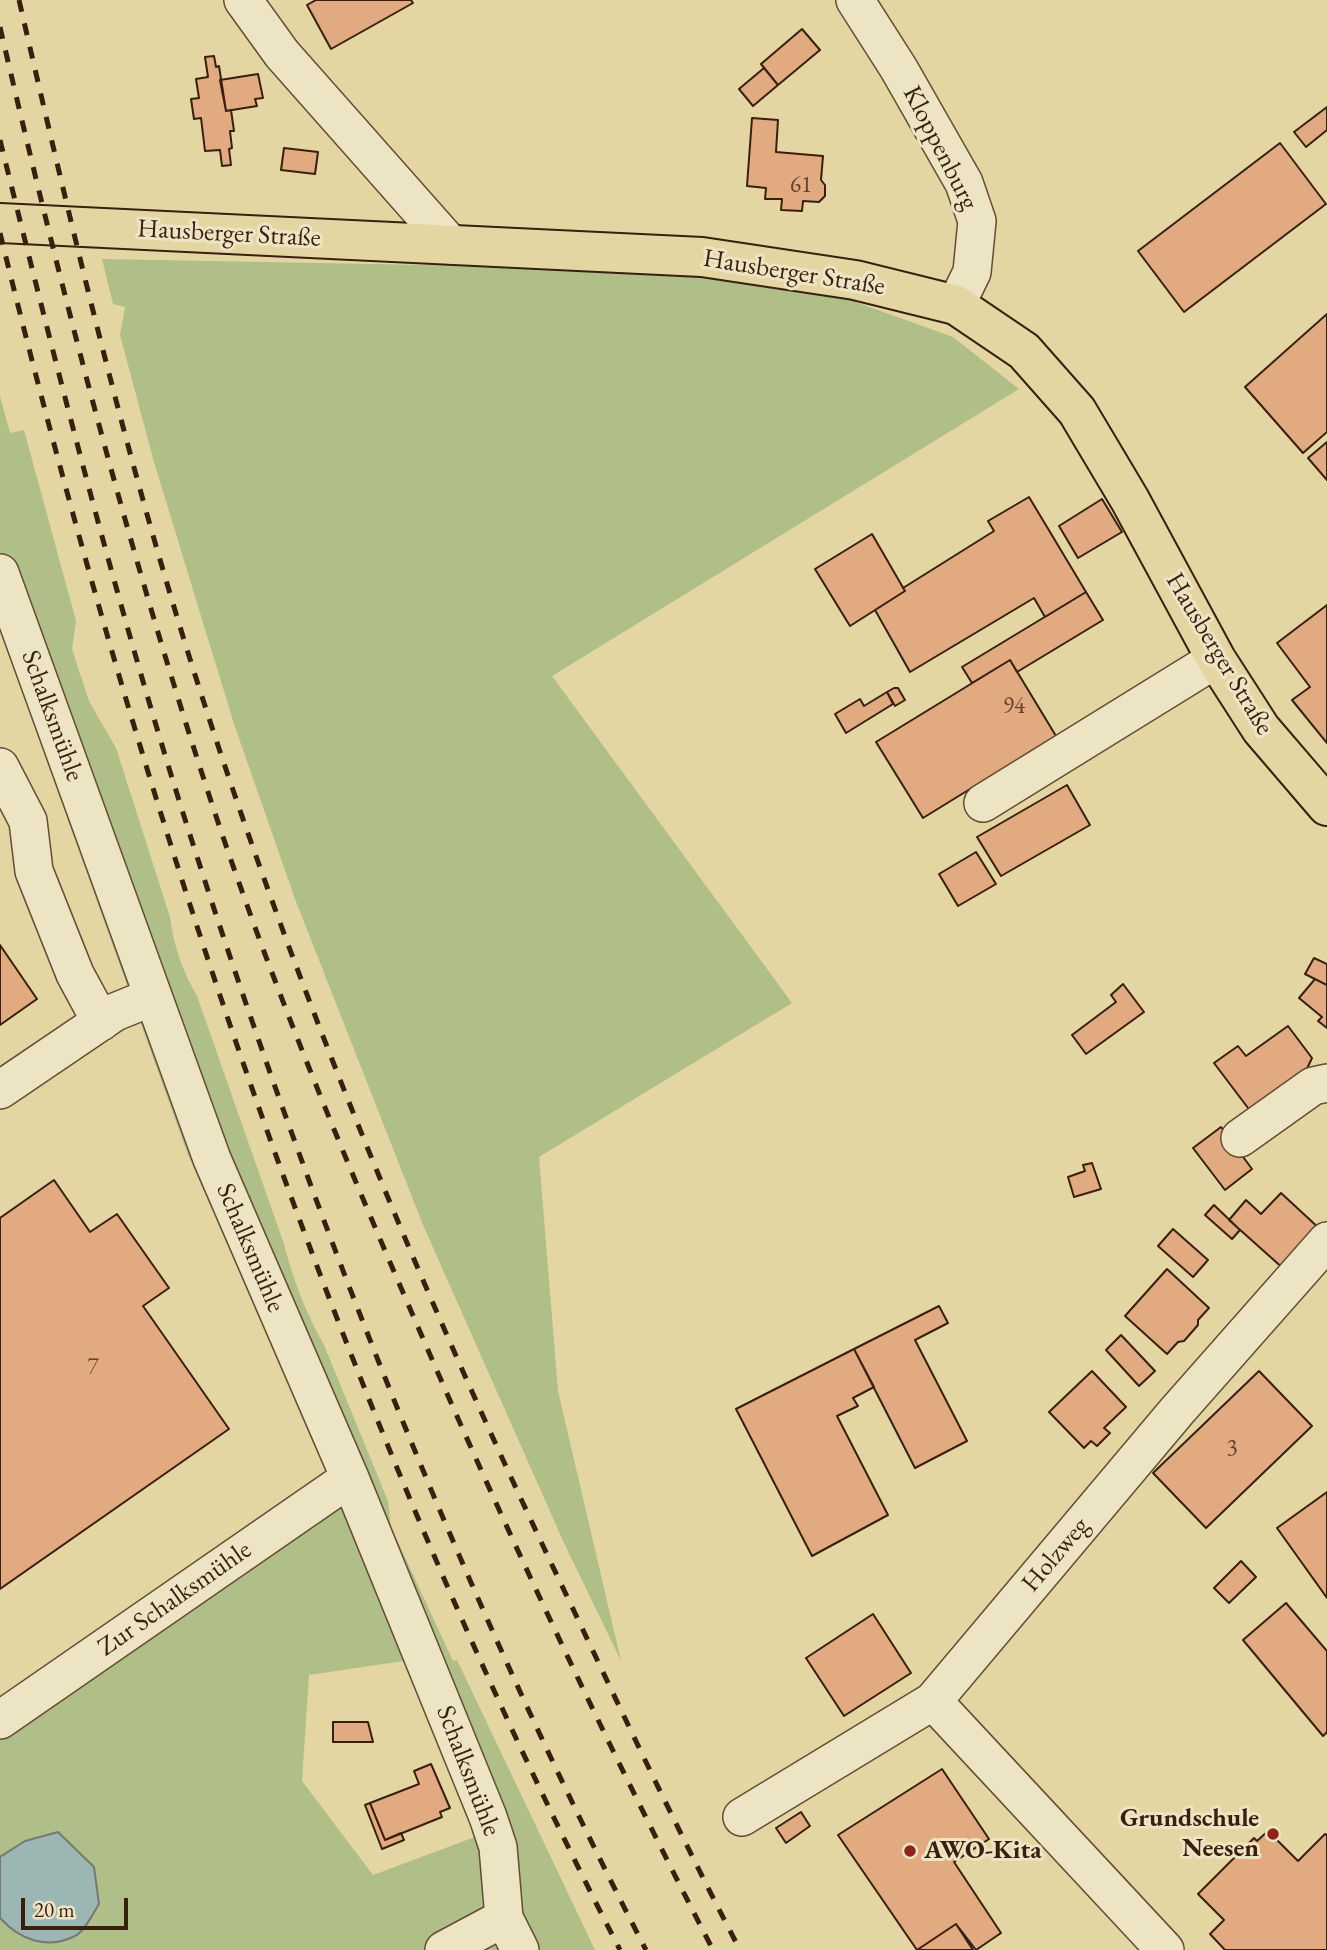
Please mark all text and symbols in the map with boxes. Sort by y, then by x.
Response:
street label: Kloppenburg [896,81,984,215]
house number: 61 [790,172,812,200]
street label: Hausberger Straße [136,214,322,254]
street label: Hausberger Straße [701,243,887,303]
street label: Hausberger Straße [1158,567,1280,741]
street label: Schalksmühle [14,646,90,786]
house number: 94 [1003,693,1025,721]
street label: Schalksmühle [209,1179,291,1317]
house number: 7 [87,1354,99,1382]
house number: 3 [1226,1435,1238,1463]
street label: Holzweg [1016,1511,1096,1599]
street label: Zur Schalksmühle [92,1535,258,1663]
street label: Schalksmühle [429,1701,507,1841]
place label: Grundschule Neesen [1120,1803,1259,1864]
marker: Grundschule Neesen [1265,1826,1281,1842]
place label: AWO-Kita [924,1835,1042,1867]
marker: AWO-Kita [902,1843,918,1859]
scale bar [24,1884,131,1928]
text: 20 m [34,1896,75,1923]

